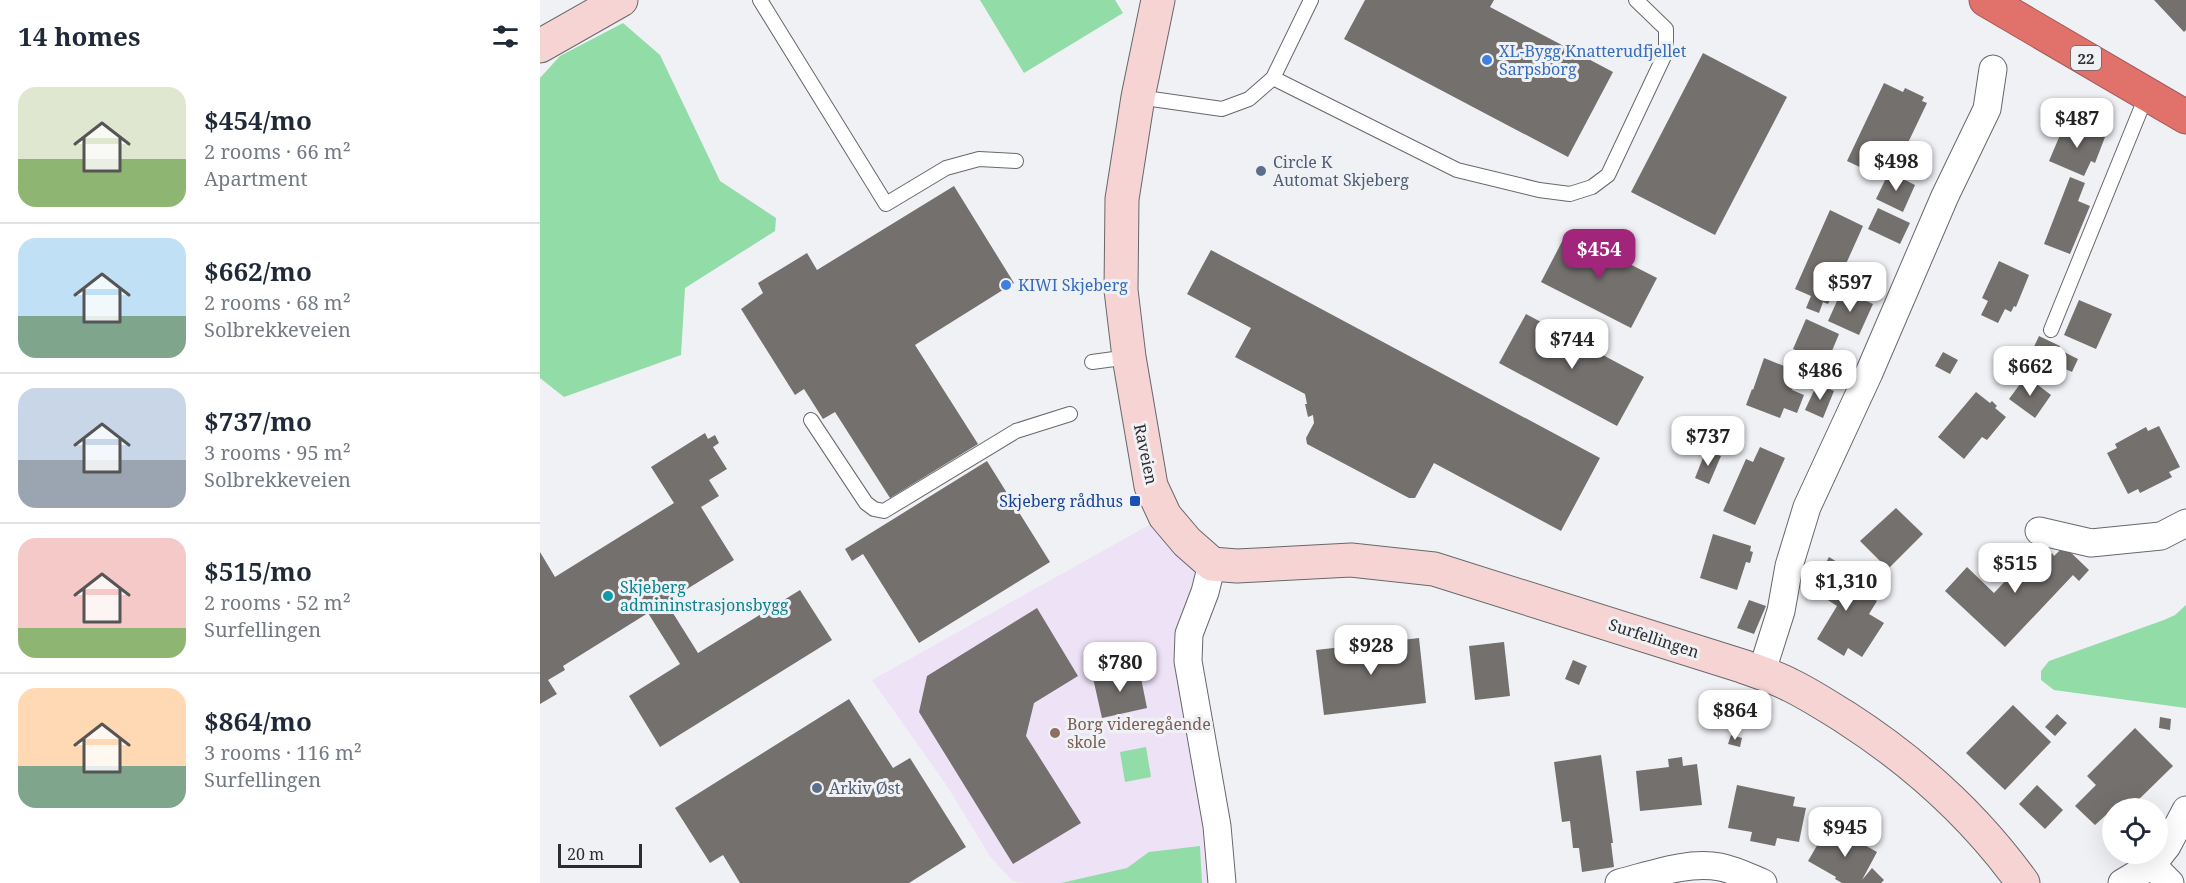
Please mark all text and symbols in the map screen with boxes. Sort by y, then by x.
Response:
text: 14 homes [18,18,140,54]
icon: filters [489,20,522,53]
place label: XL-Bygg Knatterudfjellet Sarpsborg [1499,40,1687,80]
road number: 22 [2071,46,2101,70]
marker: XL-Bygg Knatterudfjellet Sarpsborg [1480,53,1494,67]
pin: $487 [2041,98,2113,149]
text: $454/mo [204,102,312,138]
text: $487 [2054,104,2100,131]
icon: home [66,111,138,183]
text: 2 rooms · 66 m² [204,138,351,165]
pin: $498 [1860,141,1932,192]
text: $498 [1873,147,1919,174]
place label: Circle K Automat Skjeberg [1273,151,1409,191]
marker: Circle K Automat Skjeberg [1254,164,1268,178]
text: Apartment [204,165,308,192]
pin: $454 [1563,229,1635,280]
text: $454 [1576,235,1622,262]
text: $662/mo [204,253,312,289]
icon: home [66,262,138,334]
pin: $597 [1814,262,1886,313]
text: $597 [1827,268,1873,295]
place label: KIWI Skjeberg [1018,274,1128,296]
marker: KIWI Skjeberg [999,278,1013,292]
text: 2 rooms · 68 m² [204,289,351,316]
text: Solbrekkeveien [204,316,351,343]
pin: $744 [1536,319,1608,370]
text: $744 [1549,325,1595,352]
pin: $662 [1994,346,2066,397]
pin: $486 [1784,350,1856,401]
text: $662 [2007,352,2053,379]
text: $486 [1797,356,1843,383]
text: $737/mo [204,403,312,439]
icon: home [66,412,138,484]
pin: $737 [1672,416,1744,467]
street label: Raveien [1129,422,1163,486]
text: $737 [1685,422,1731,449]
text: 3 rooms · 95 m² [204,439,351,466]
text: Solbrekkeveien [204,466,351,493]
place label: Skjeberg rådhus [999,490,1123,512]
marker: Skjeberg rådhus [1128,494,1142,508]
pin: $515 [1979,543,2051,594]
text: $515 [1992,549,2038,576]
text: $515/mo [204,553,312,589]
pin: $1,310 [1797,561,1895,612]
icon: home [66,562,138,634]
text: $1,310 [1815,567,1877,594]
place label: Skjeberg admininstrasjonsbygg [620,576,789,616]
text: 2 rooms · 52 m² [204,589,351,616]
marker: Skjeberg admininstrasjonsbygg [601,589,615,603]
street label: Surfellingen [1606,613,1702,663]
text: Surfellingen [204,616,321,643]
pin: $928 [1335,625,1407,676]
text: $928 [1348,631,1394,658]
pin: $780 [1084,642,1156,693]
text: $780 [1097,648,1143,675]
pin: $864 [1699,690,1771,741]
text: $864 [1712,696,1758,723]
text: $864/mo [204,703,312,739]
icon: home [66,712,138,784]
place label: Borg videregående skole [1067,713,1211,753]
marker: Borg videregående skole [1048,726,1062,740]
text: 3 rooms · 116 m² [204,739,362,766]
text: Surfellingen [204,766,321,793]
place label: Arkiv Øst [829,777,901,799]
marker: Arkiv Øst [810,781,824,795]
map controls [2102,798,2168,864]
button: locate [2102,798,2168,864]
pin: $945 [1809,807,1881,858]
text: $945 [1822,813,1868,840]
scale bar [558,841,642,868]
text: 20 m [567,843,604,865]

